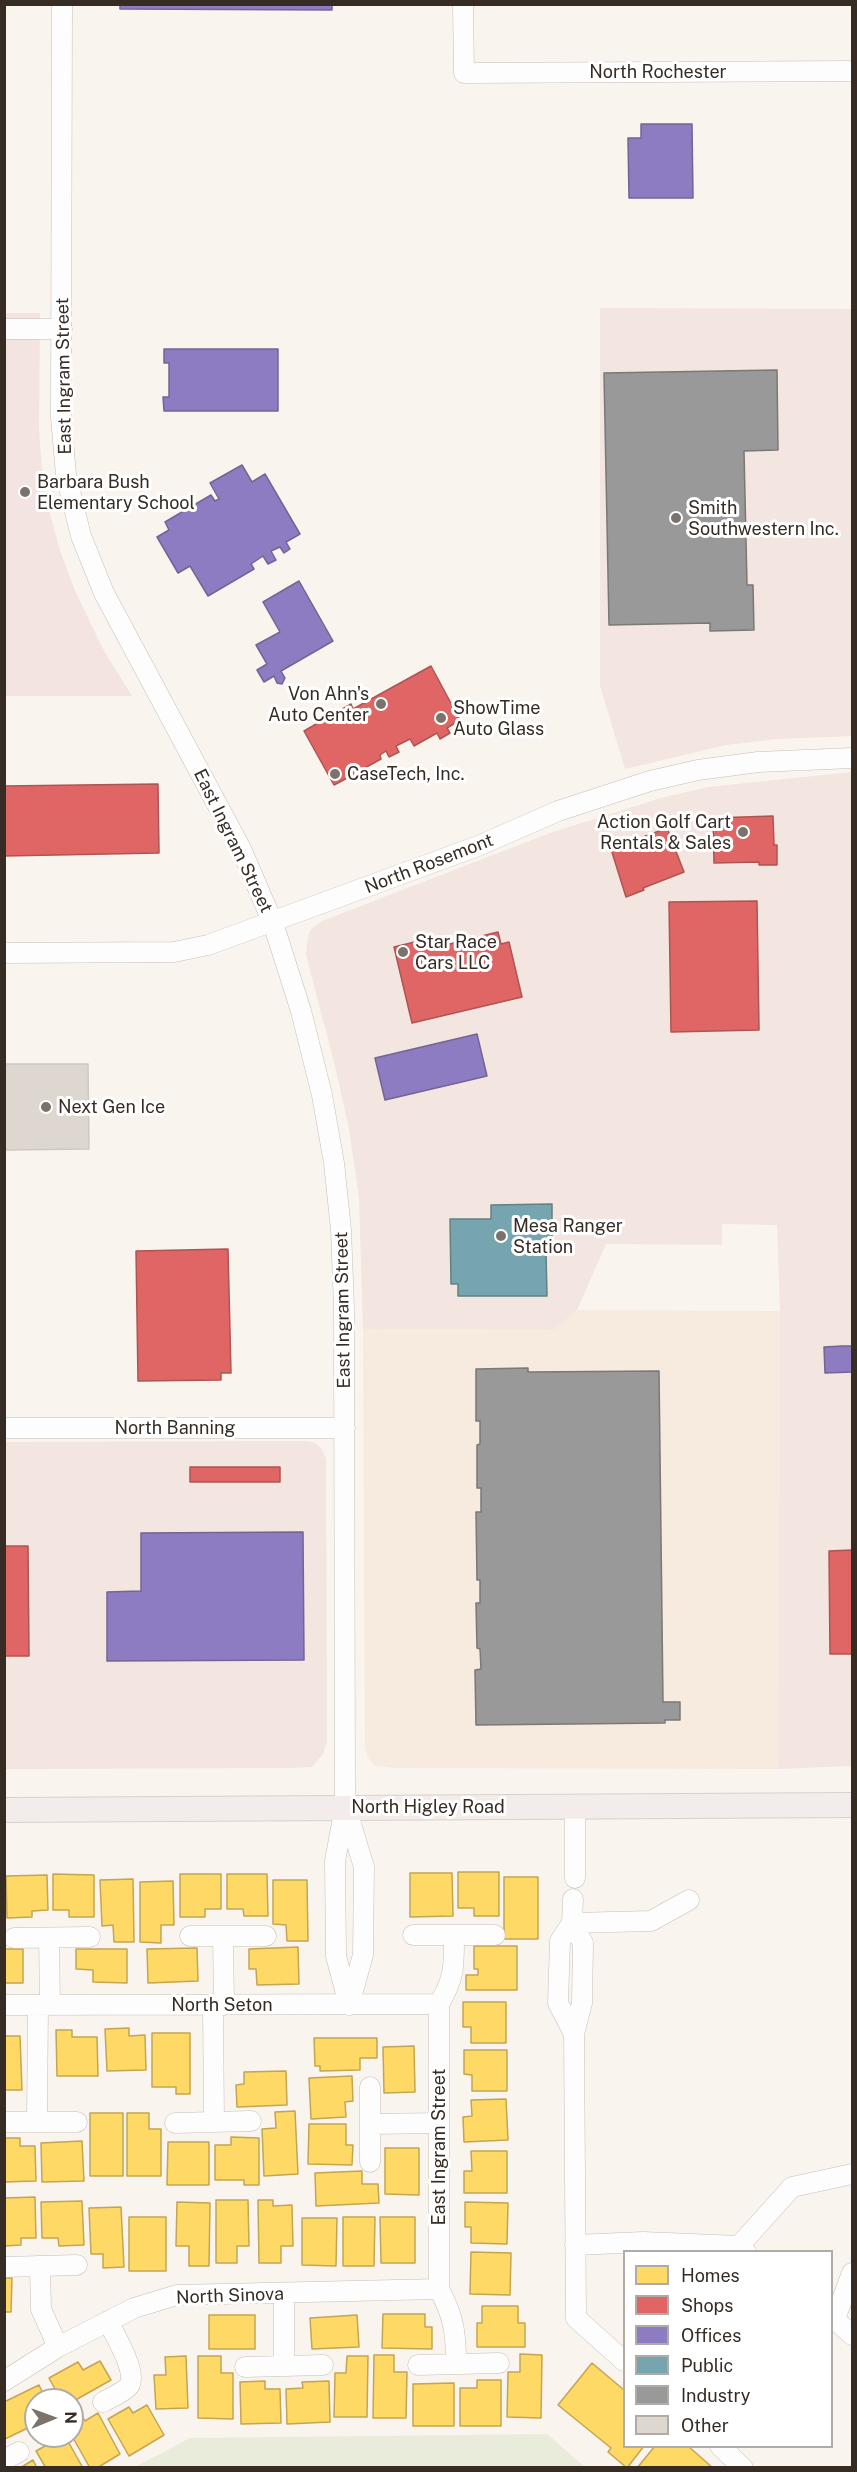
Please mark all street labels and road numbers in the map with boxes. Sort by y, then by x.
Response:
street label: North Rochester [589,61,727,83]
street label: East Ingram Street [52,297,76,455]
street label: East Ingram Street [189,766,277,916]
street label: North Rosemont [362,830,496,898]
street label: East Ingram Street [331,1231,355,1389]
street label: North Banning [114,1417,236,1439]
street label: North Higley Road [351,1796,505,1818]
street label: North Seton [171,1994,273,2016]
street label: East Ingram Street [428,2068,450,2226]
street label: North Sinova [176,2283,284,2309]

